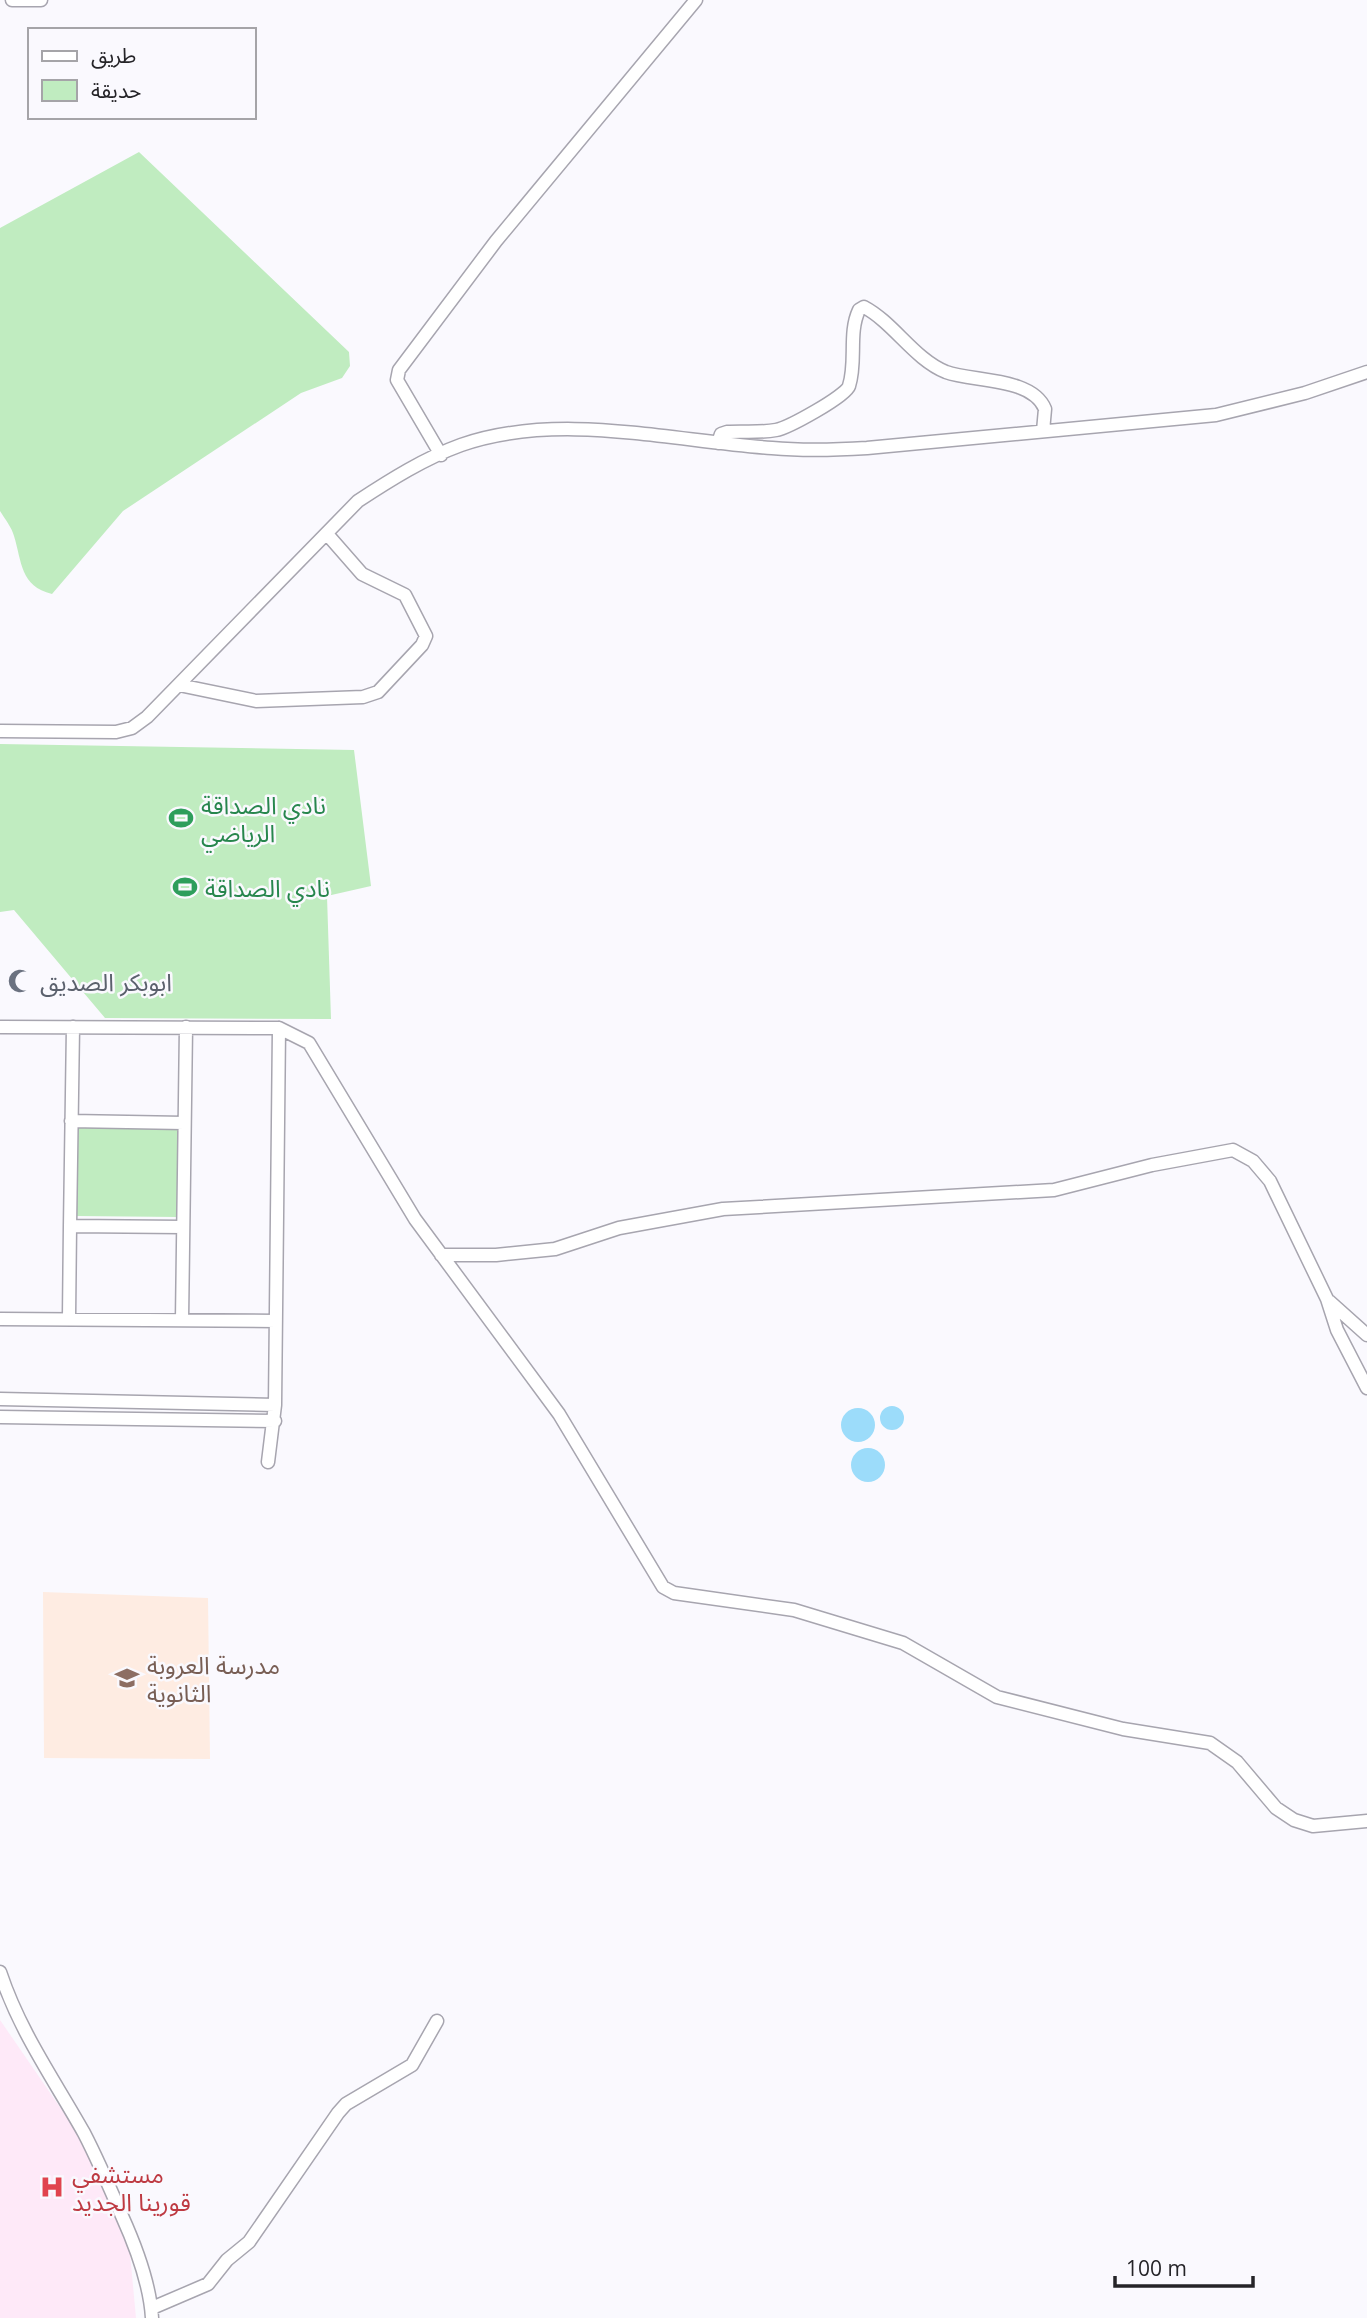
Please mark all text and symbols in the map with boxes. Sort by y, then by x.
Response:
legend [28,28,256,119]
text: طريق [91,41,136,69]
text: حديقة [91,76,141,104]
place label: نادي الصداقة الرياضي [201,788,326,852]
sports icon: نادي الصداقة الرياضي [167,804,195,832]
place label: نادي الصداقة [205,871,330,907]
sports icon: نادي الصداقة [171,873,199,901]
place label: ابوبكر الصديق [40,965,172,998]
mosque icon: ابوبكر الصديق [6,967,34,995]
place label: مدرسة العروبة الثانوية [147,1648,280,1709]
school or university icon: مدرسة العروبة الثانوية [113,1664,141,1692]
place label: مستشفي قورينا الجديد [72,2157,191,2218]
hospital icon: مستشفي قورينا الجديد [38,2173,66,2201]
scale bar [1115,2244,1253,2288]
text: 100 m [1126,2254,1187,2282]

